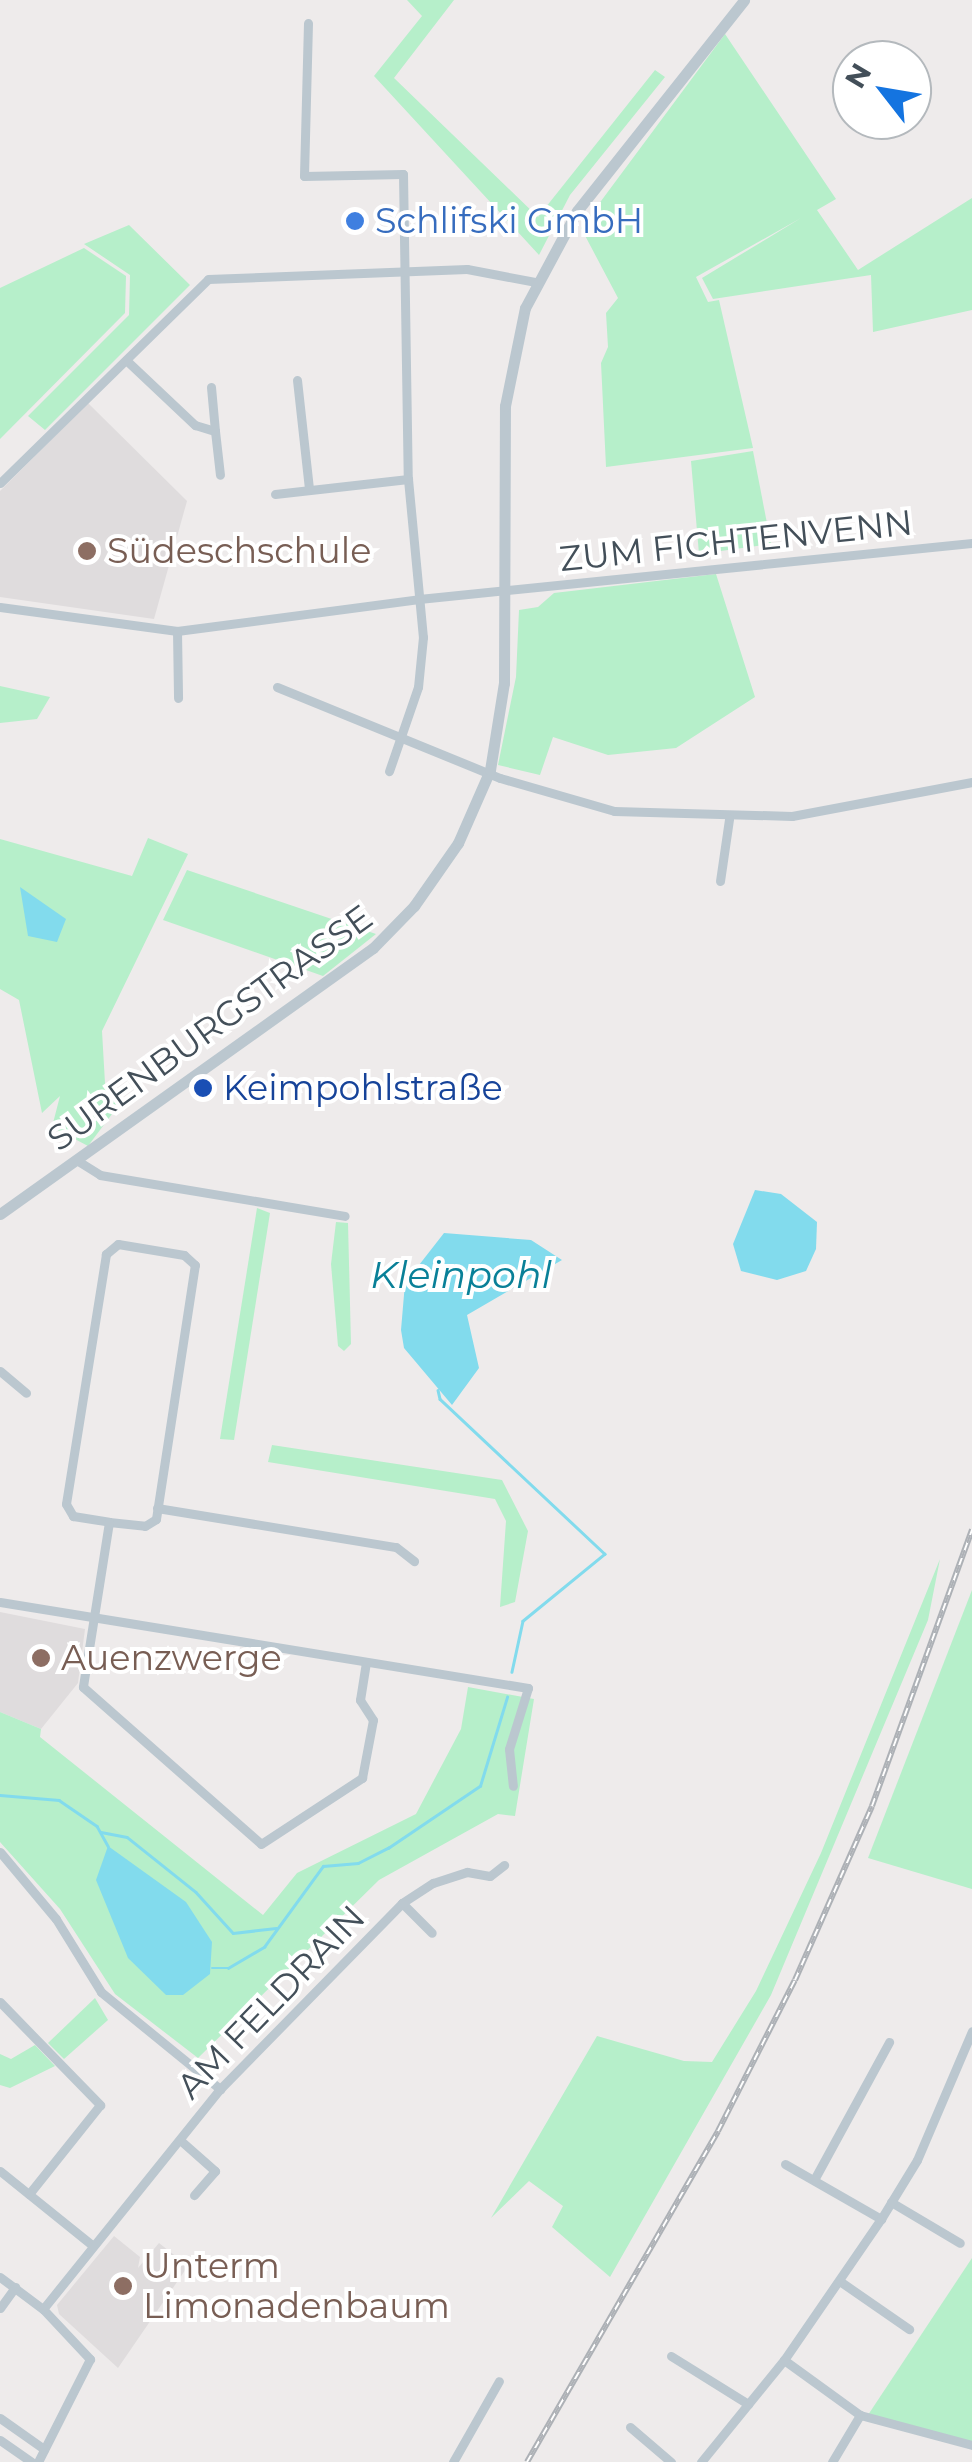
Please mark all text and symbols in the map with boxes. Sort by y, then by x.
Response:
north arrow [832,40,932,140]
text: N [838,57,878,94]
place label: Schlifski GmbH [375,200,643,242]
marker: Schlifski GmbH [344,210,366,232]
street label: ZUM FICHTENVENN [557,502,915,580]
place label: Südeschschule [107,530,371,572]
marker: Südeschschule [76,540,98,562]
street label: SURENBURGSTRASSE [39,896,381,1160]
place label: Keimpohlstraße [223,1067,503,1109]
marker: Keimpohlstraße [192,1077,214,1099]
water label: Kleinpohl [370,1252,552,1298]
place label: Auenzwerge [61,1637,282,1679]
marker: Auenzwerge [30,1647,52,1669]
street label: AM FELDRAIN [168,1897,374,2107]
place label: Unterm Limonadenbaum [143,2245,450,2327]
marker: Unterm Limonadenbaum [112,2275,134,2297]

